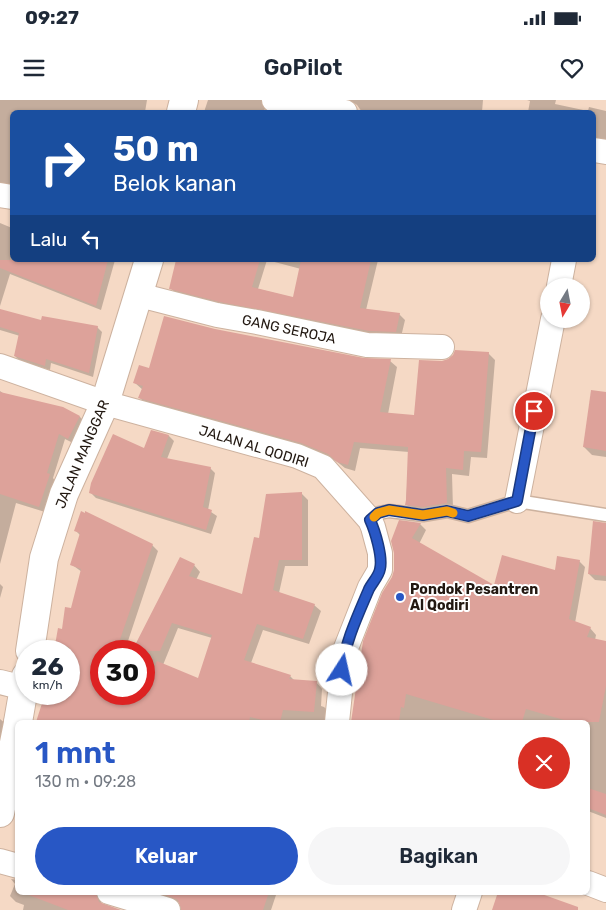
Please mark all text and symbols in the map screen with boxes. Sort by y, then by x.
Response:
text: 09:27 [25,6,79,29]
icon: menu [20,54,48,82]
text: GoPilot [264,54,342,81]
icon: heart [558,54,586,82]
text: 50 m [113,128,199,170]
icon: right [30,130,95,195]
text: Belok kanan [113,170,237,197]
icon: left [77,225,105,253]
text: Lalu [30,228,67,251]
north arrow [540,278,590,328]
map controls [540,278,590,328]
street label: GANG SEROJA [241,311,338,348]
pin [513,390,555,432]
street label: JALAN MANGGAR [52,397,113,511]
icon: arrive [520,397,548,425]
street label: JALAN AL QODIRI [197,422,311,471]
place label: Pondok Pesantren Al Qodiri [410,581,538,614]
marker: Pondok Pesantren Al Qodiri [394,591,406,603]
speed limit sign: 30 [90,640,155,705]
position arrow [315,643,367,695]
text: 26 [31,652,64,681]
text: km/h [33,678,62,692]
text: 1 mnt [35,735,116,771]
button: close [518,737,570,789]
text: 130 m · 09:28 [35,772,136,791]
button: Keluar [35,827,298,885]
button: Bagikan [308,827,570,885]

